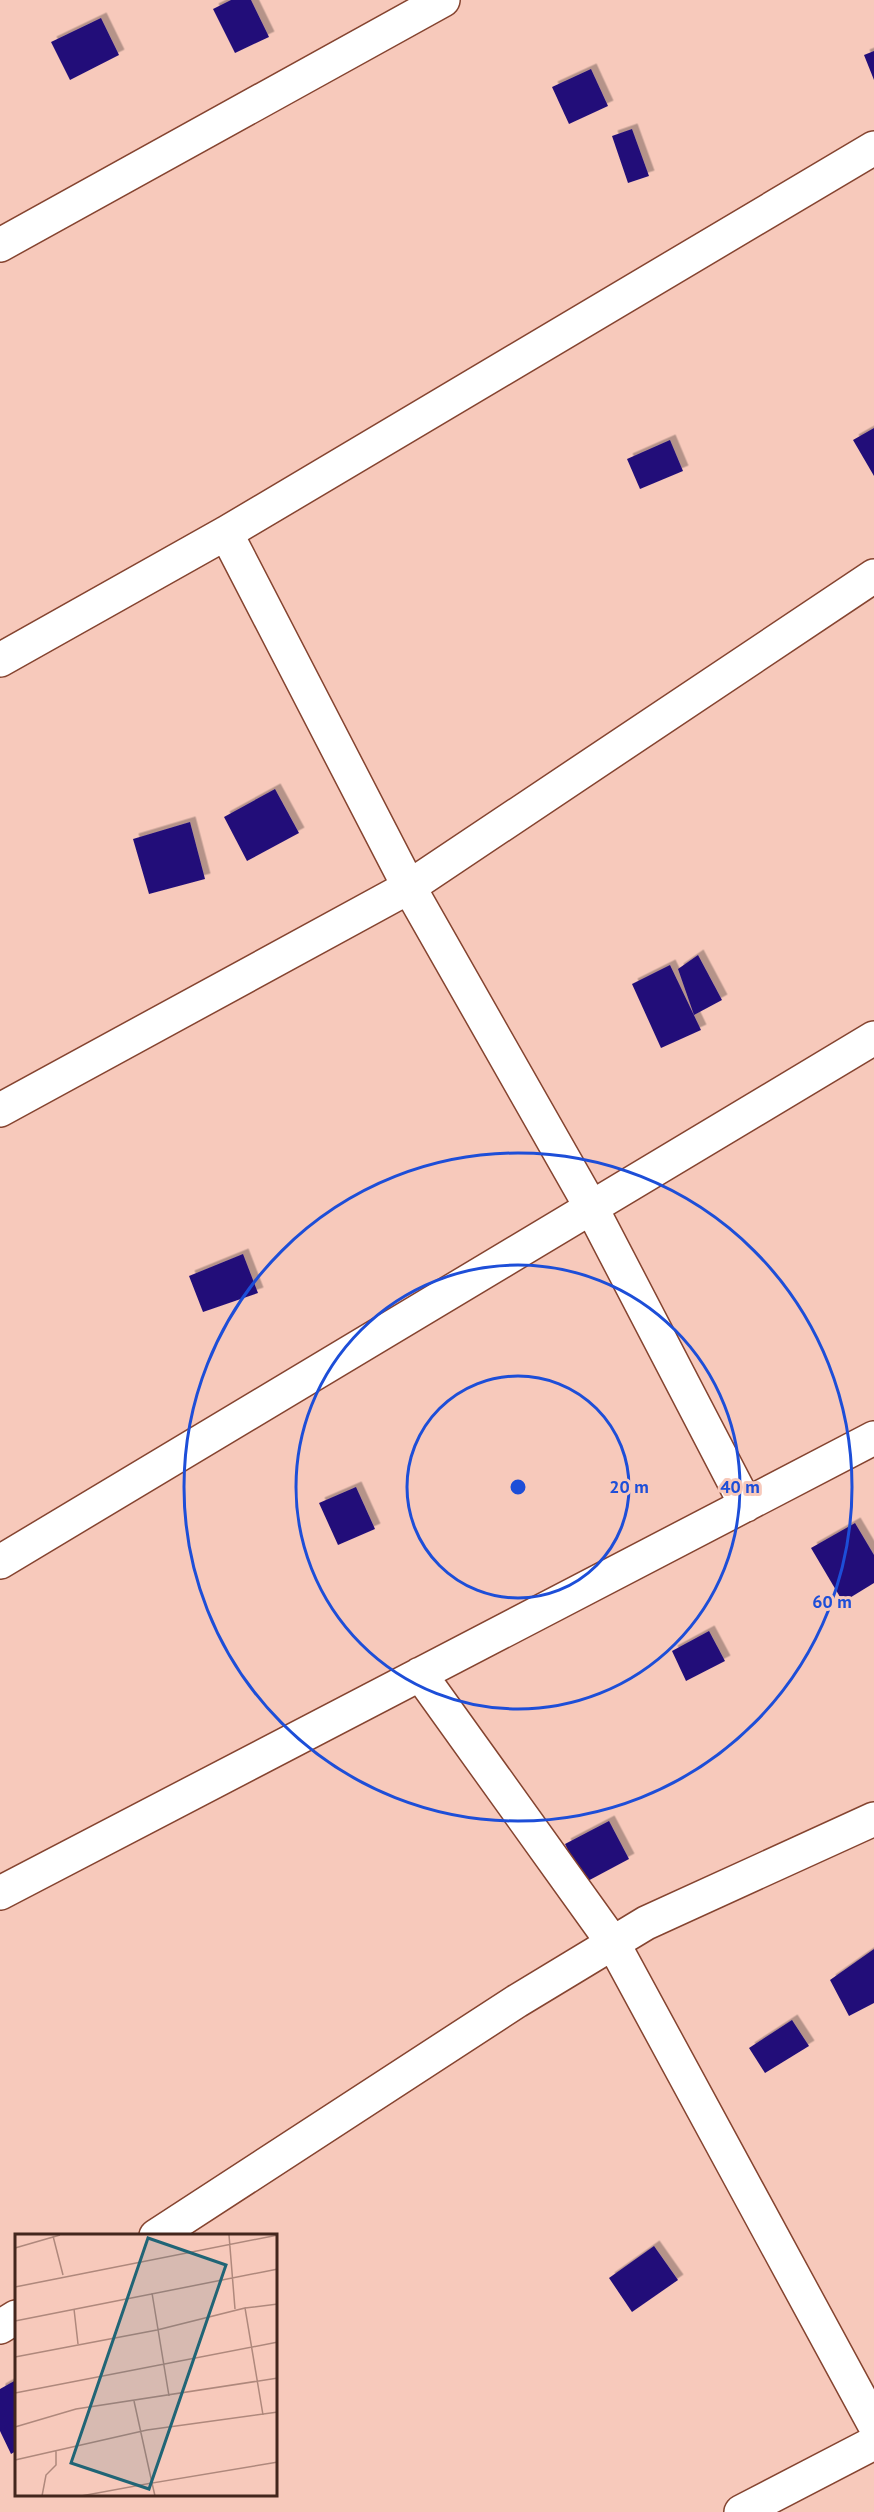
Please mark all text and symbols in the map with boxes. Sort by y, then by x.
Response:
text: 20 m [609,1475,649,1498]
text: 40 m [720,1475,760,1498]
centre of rings [508,1477,528,1497]
text: 60 m [812,1590,852,1613]
inset map [15,2234,278,2497]

